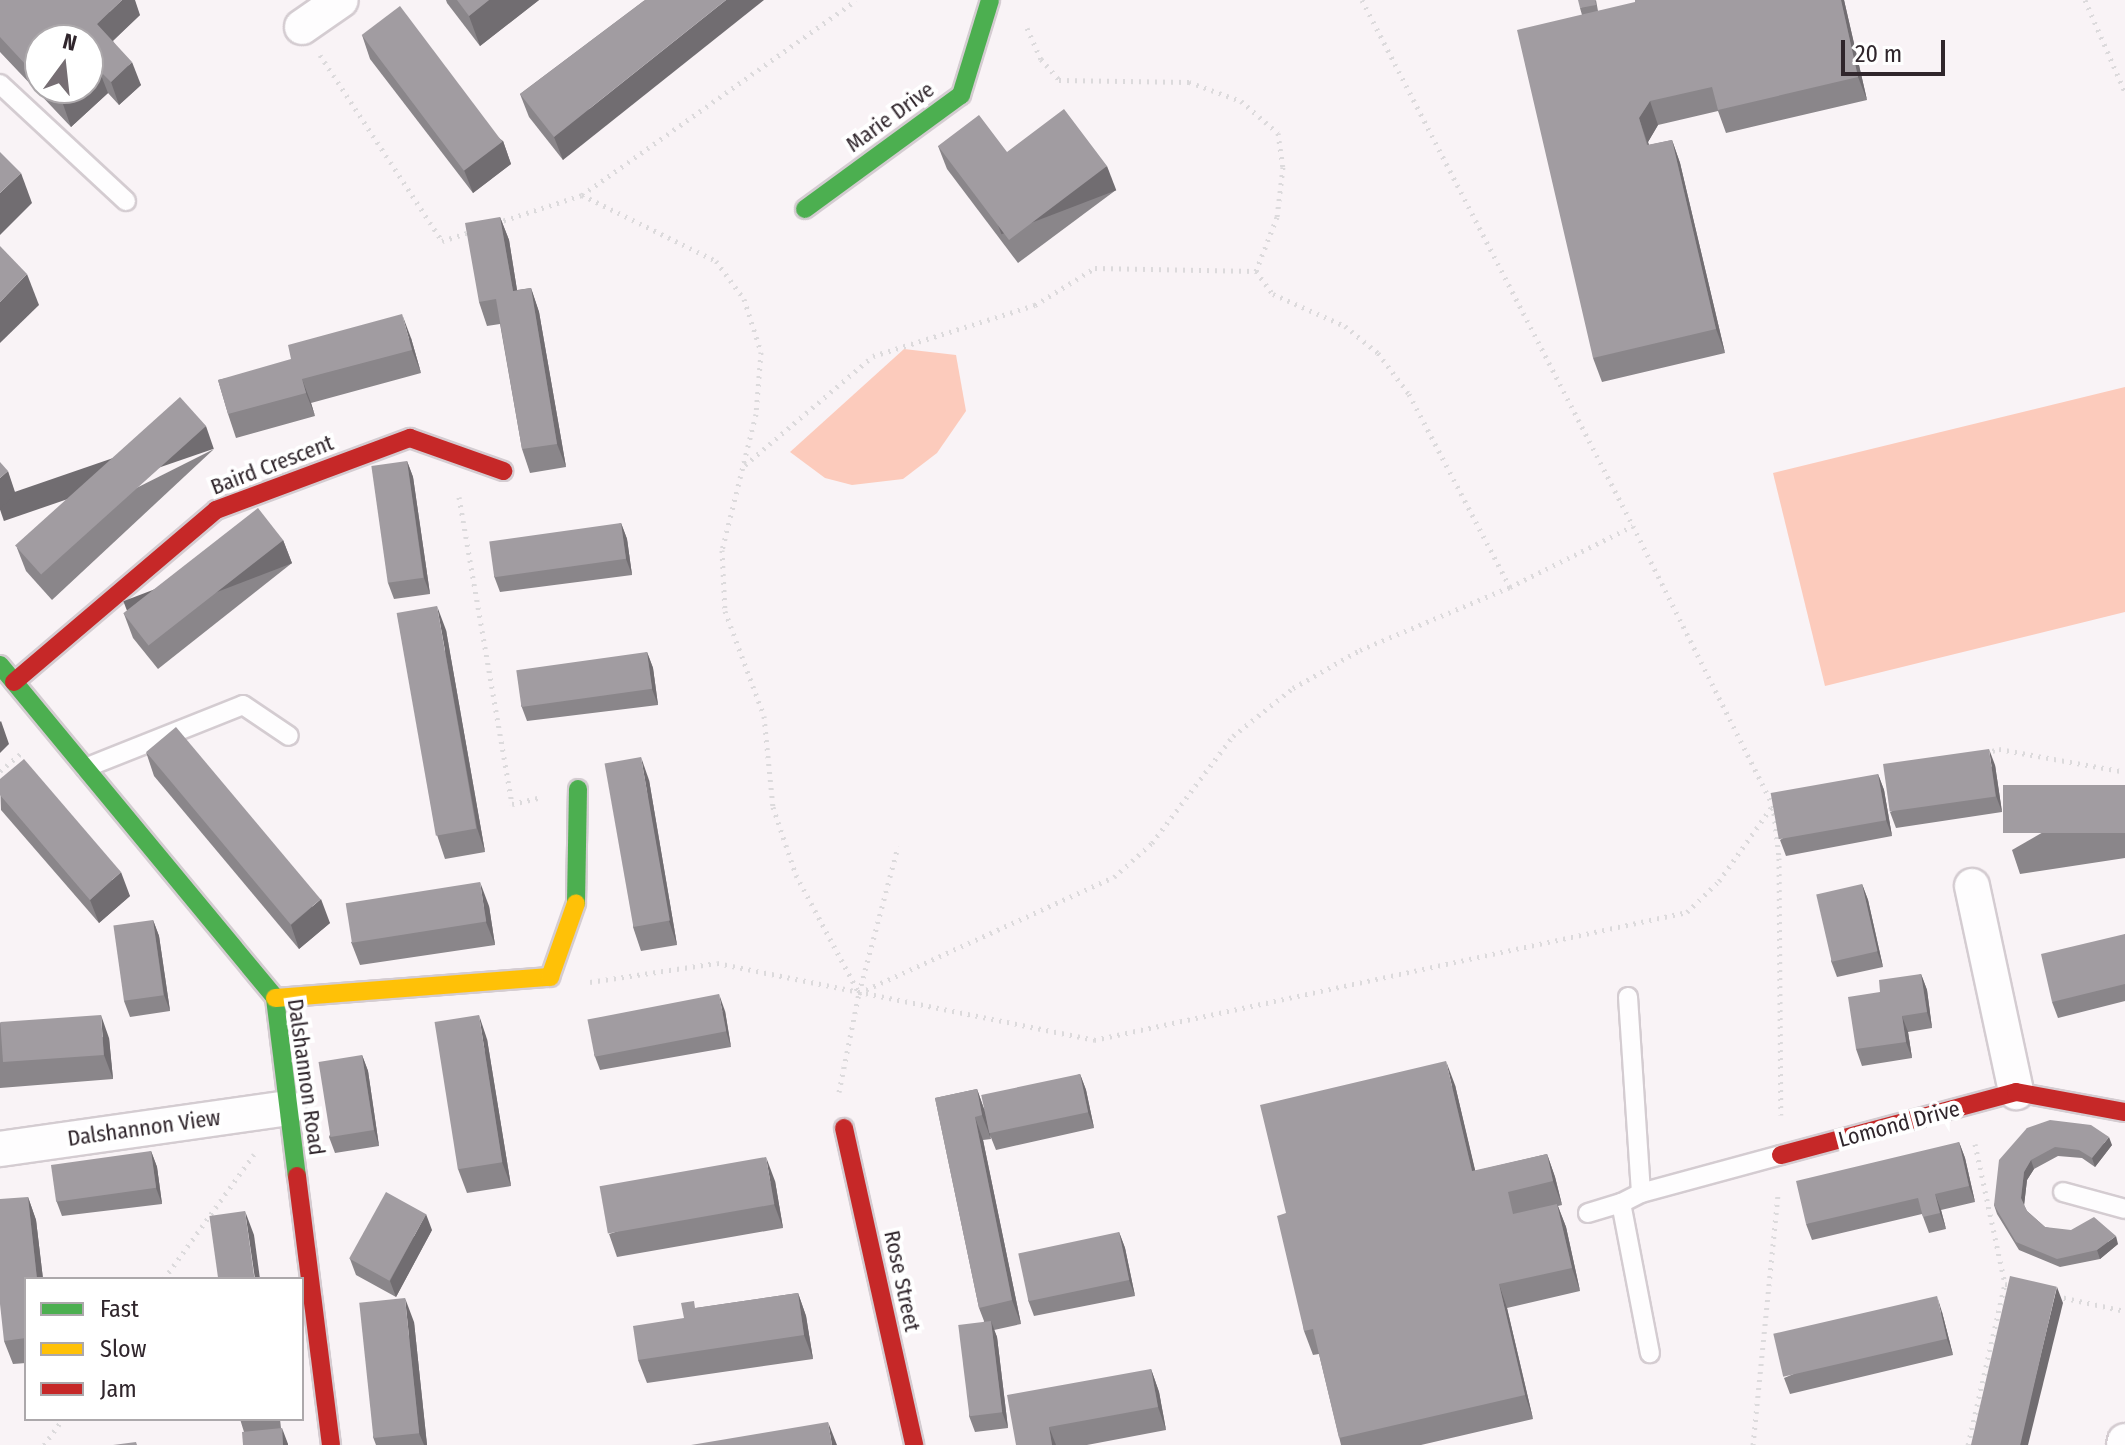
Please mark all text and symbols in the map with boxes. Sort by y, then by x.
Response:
north arrow [24,24,104,104]
scale bar [1845,24,1949,74]
text: N [60,28,80,57]
text: 20 m [1855,40,1902,68]
street label: Marie Drive [841,76,939,158]
street label: Baird Crescent [207,430,337,500]
street label: Dalshannon Road [282,997,330,1157]
street label: Lomond Drive [1835,1095,1963,1153]
street label: Dalshannon View [66,1104,222,1152]
street label: Rose Street [878,1228,926,1334]
legend [24,1277,304,1421]
text: Fast [100,1295,139,1323]
text: Slow [100,1335,146,1363]
text: Jam [100,1375,137,1403]

